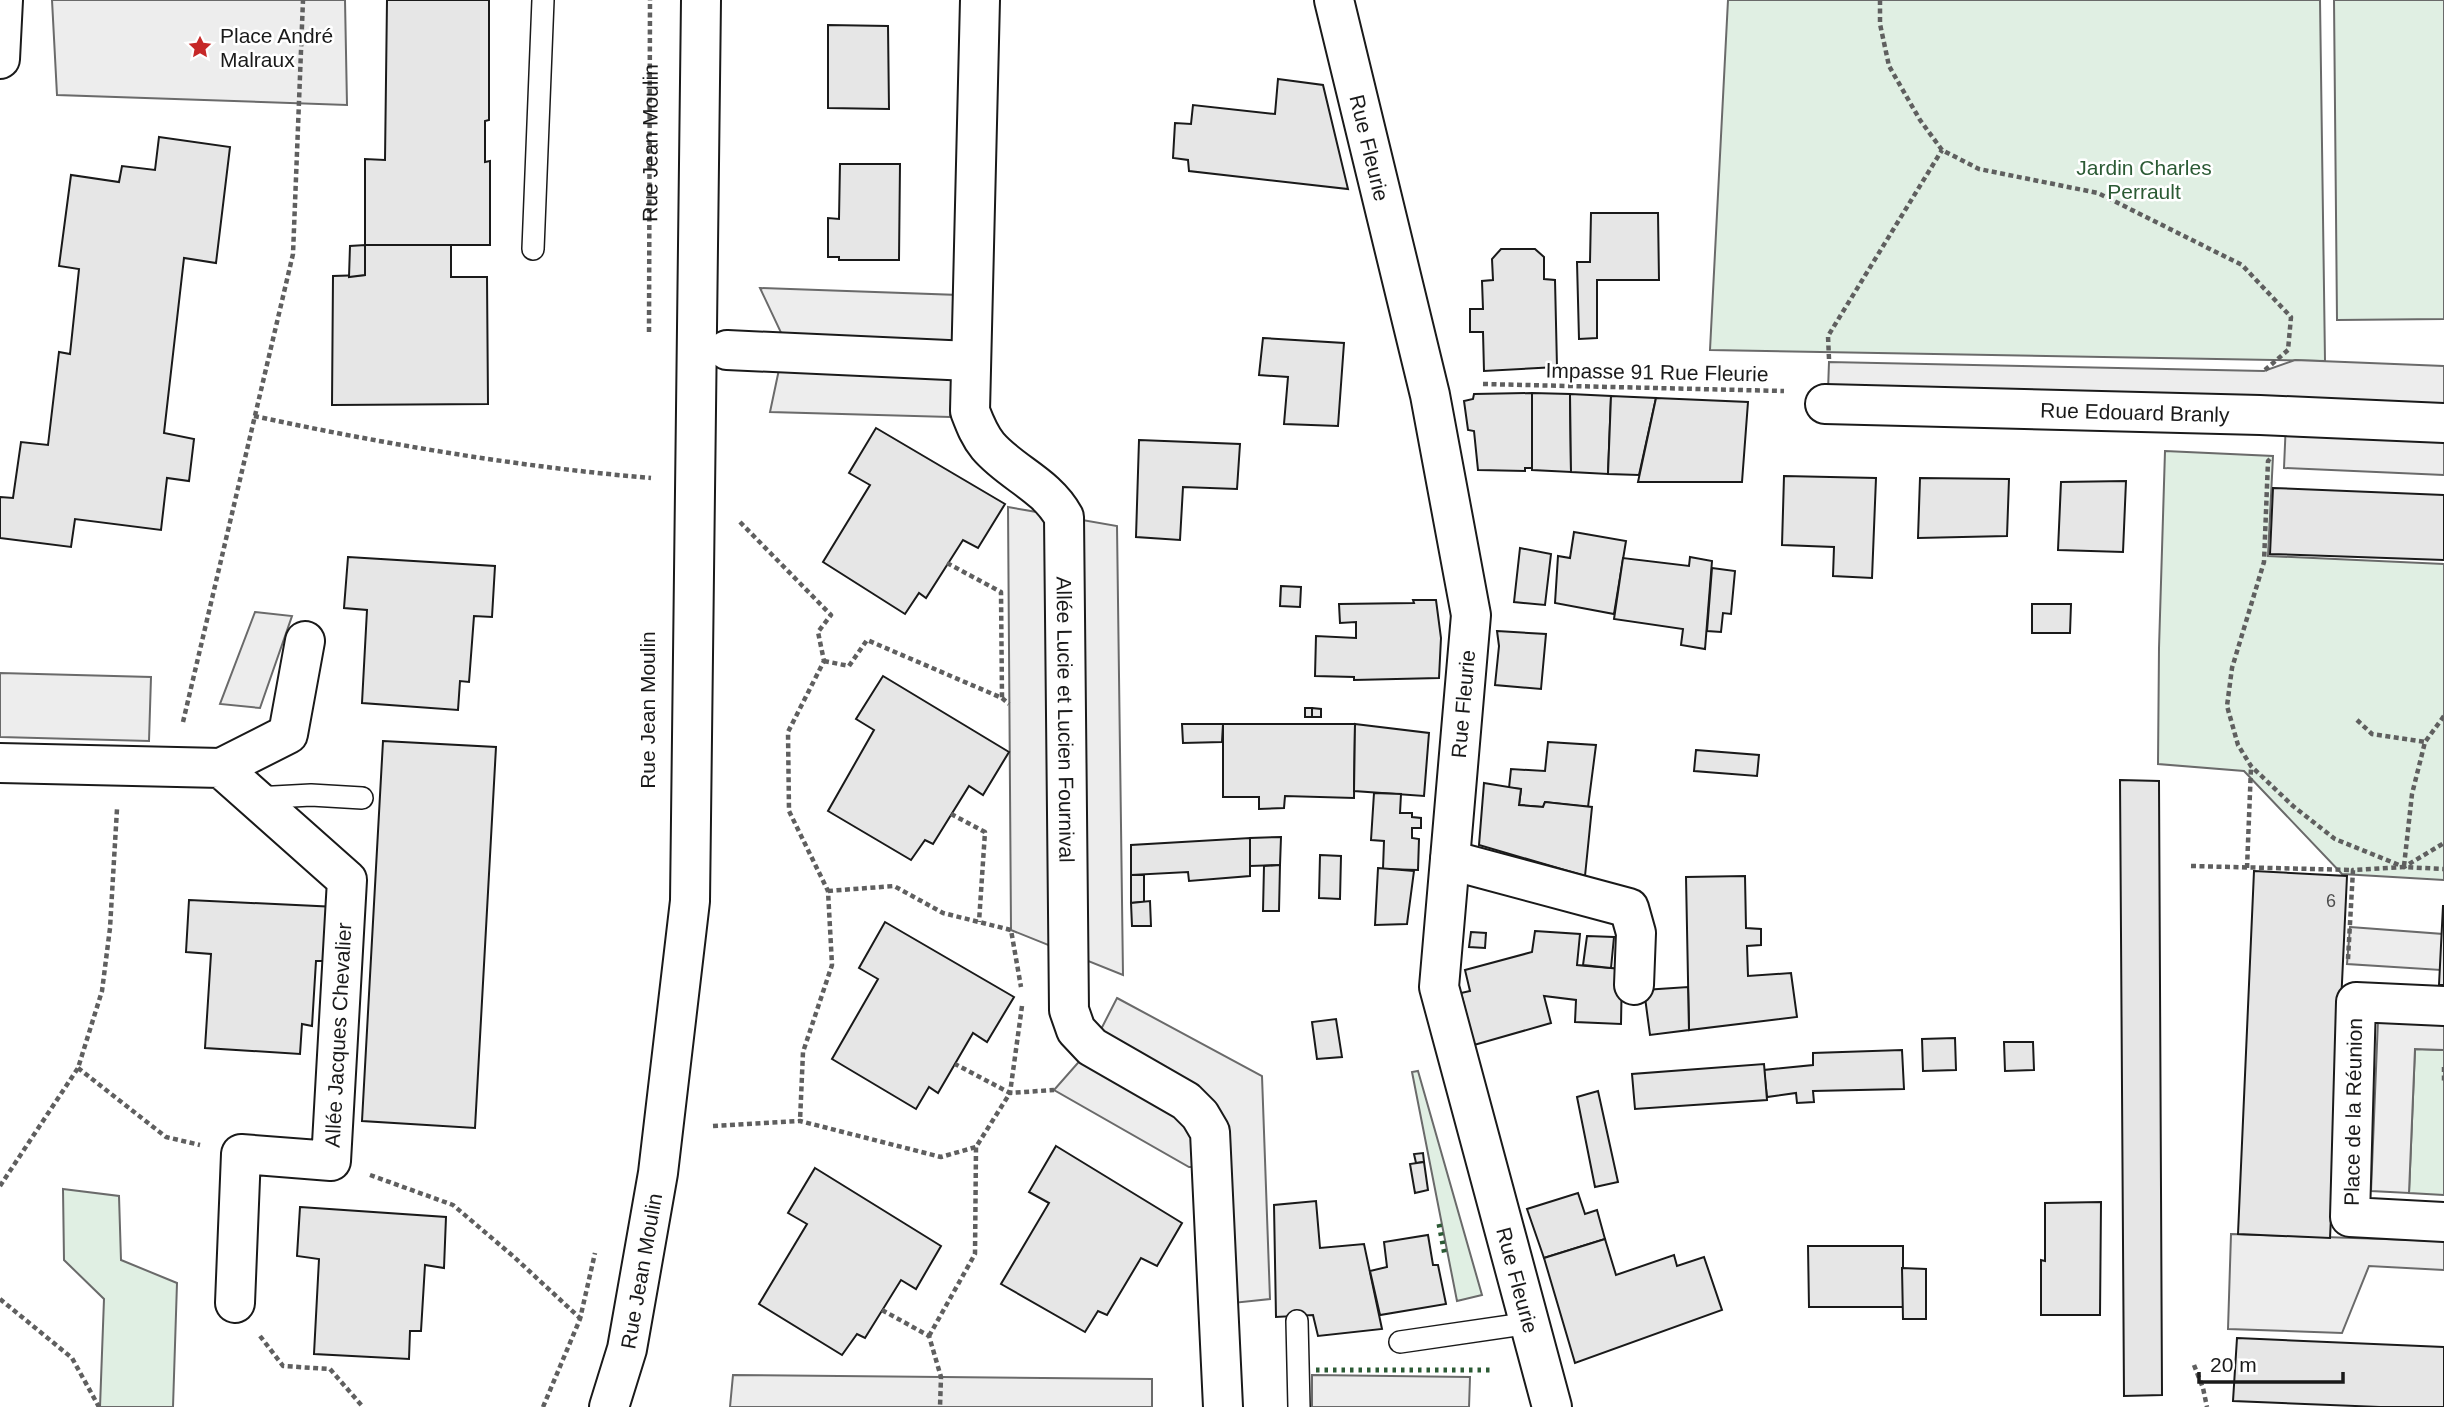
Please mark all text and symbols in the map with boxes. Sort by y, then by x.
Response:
place label: Place André Malraux [220,24,333,71]
place icon: Place André Malraux [186,33,214,61]
street label: Rue Jean Moulin [638,64,661,222]
street label: Rue Fleurie [1346,92,1394,203]
park label: Jardin Charles Perrault [2076,156,2212,203]
street label: Impasse 91 Rue Fleurie [1545,359,1769,385]
street label: Rue Edouard Branly [2040,398,2230,426]
street label: Allée Lucie et Lucien Fournival [1053,576,1079,863]
street label: Rue Jean Moulin [636,631,659,789]
street label: Rue Fleurie [1447,649,1479,759]
house number: 6 [2326,891,2336,911]
street label: Allée Jacques Chevalier [321,922,355,1148]
street label: Place de la Réunion [2340,1018,2366,1206]
street label: Rue Jean Moulin [616,1191,666,1351]
street label: Rue Fleurie [1493,1224,1543,1335]
scale bar [2199,1340,2342,1384]
text: 20 m [2210,1353,2257,1376]

